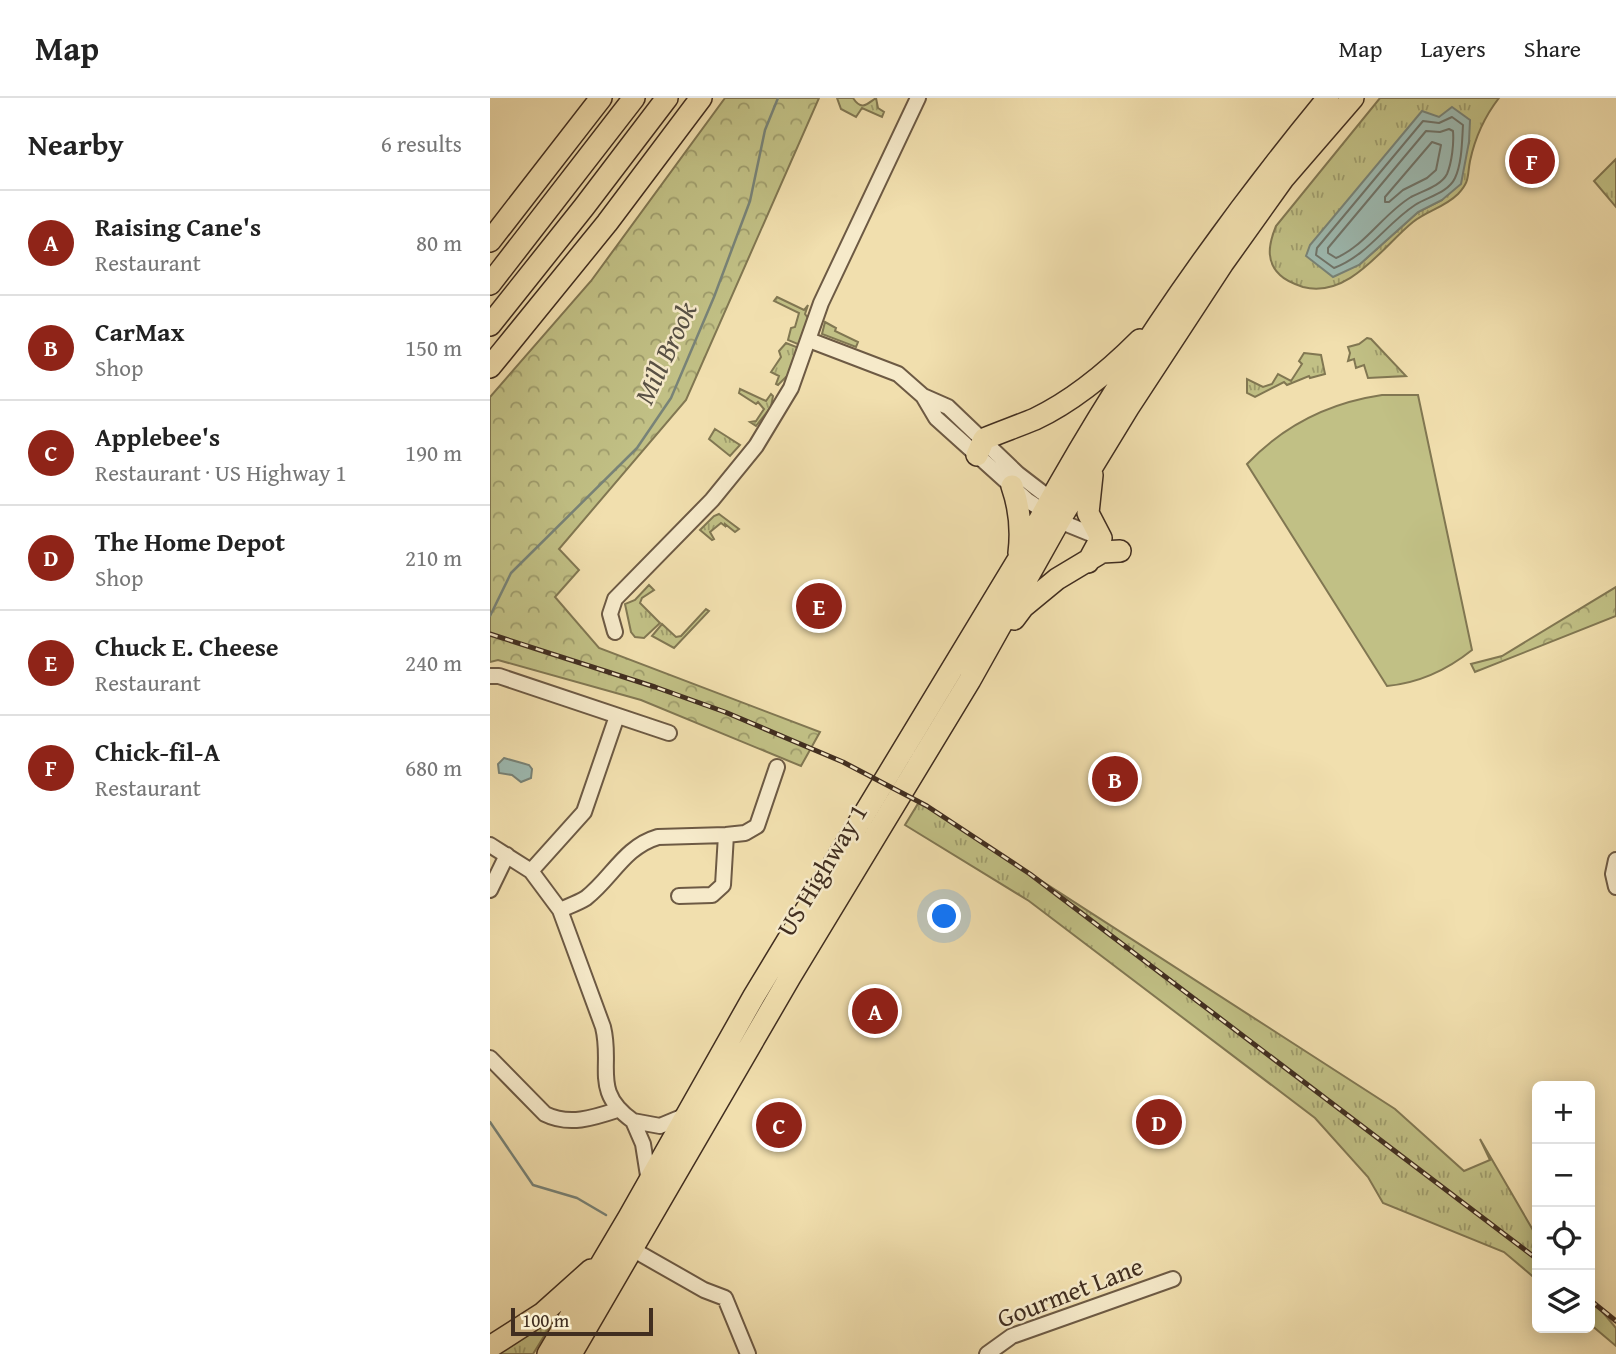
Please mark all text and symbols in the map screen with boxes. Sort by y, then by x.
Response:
text: Map [35,24,99,72]
text: Map [1339,31,1382,66]
text: Layers [1420,31,1486,66]
text: Share [1524,31,1581,66]
text: Nearby [28,122,124,166]
text: 6 results [381,127,462,160]
pin: F [1509,135,1555,187]
text: Raising Cane's [95,207,261,246]
text: A [44,226,58,259]
text: 80 m [416,226,462,259]
text: Restaurant [95,246,201,279]
water label: Mill Brook [623,295,706,411]
text: CarMax [95,312,184,351]
text: B [44,331,58,364]
text: 150 m [405,331,462,364]
text: Shop [95,351,143,384]
text: Applebee's [95,417,220,456]
text: C [44,436,58,469]
text: 190 m [405,436,462,469]
text: Restaurant · US Highway 1 [95,456,347,489]
text: The Home Depot [95,522,285,561]
text: D [44,541,58,574]
text: 210 m [405,541,462,574]
text: Shop [95,561,143,594]
pin: E [796,580,842,632]
text: Chuck E. Cheese [95,627,279,666]
text: E [45,646,57,679]
text: 240 m [405,646,462,679]
text: Restaurant [95,666,201,699]
text: Chick-fil-A [95,732,220,771]
text: F [45,751,57,784]
text: 680 m [405,751,462,784]
pin: B [1092,753,1138,805]
text: Restaurant [95,771,201,804]
street label: US Highway 1 [766,796,877,944]
your location [927,899,961,933]
pin: A [852,985,898,1037]
map controls [1532,1081,1595,1333]
button: + [1532,1081,1595,1144]
pin: D [1136,1096,1182,1148]
pin: C [756,1099,802,1151]
button: − [1532,1144,1595,1207]
button: locate [1532,1207,1595,1270]
street label: Gourmet Lane [991,1246,1148,1337]
button: layers [1532,1270,1595,1333]
scale bar [511,1305,653,1337]
text: 100 m [522,1306,569,1334]

